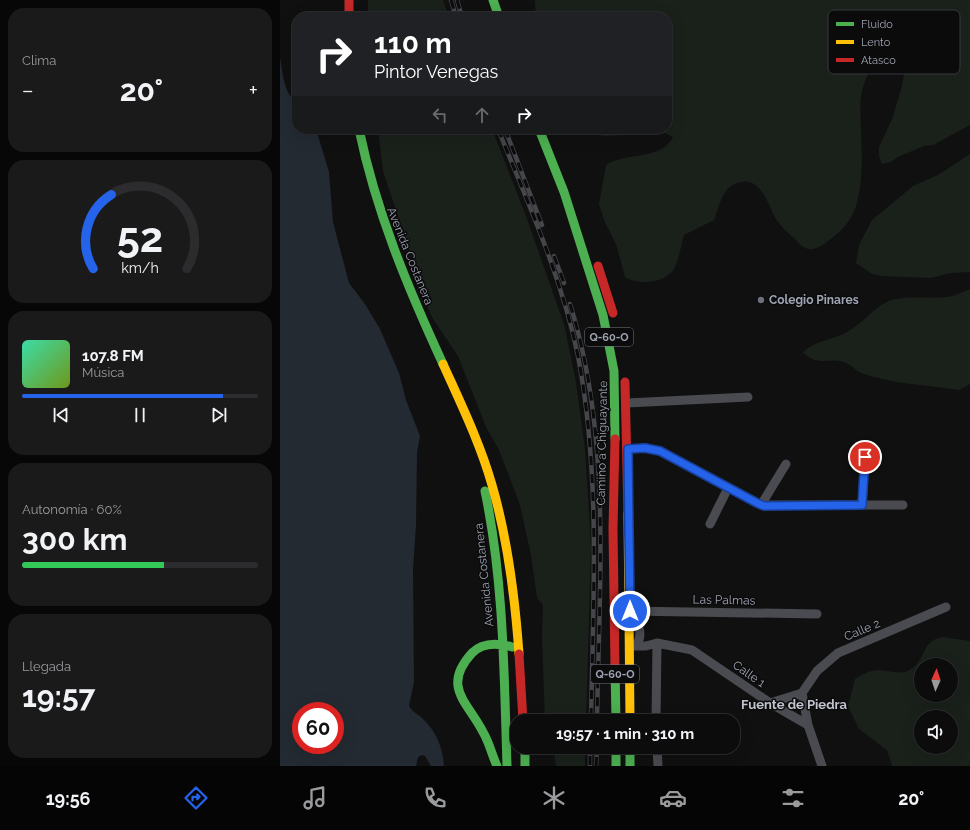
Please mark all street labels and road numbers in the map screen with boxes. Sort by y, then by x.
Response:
street label: Avenida Costanera [384,205,436,307]
road number: Q-60-O [585,328,633,346]
street label: Camino a Chiguayante [594,381,610,505]
street label: Avenida Costanera [472,522,496,628]
street label: Las Palmas [692,592,756,608]
street label: Calle 2 [842,616,882,644]
street label: Calle 1 [730,658,768,690]
road number: Q-60-O [591,665,639,683]

